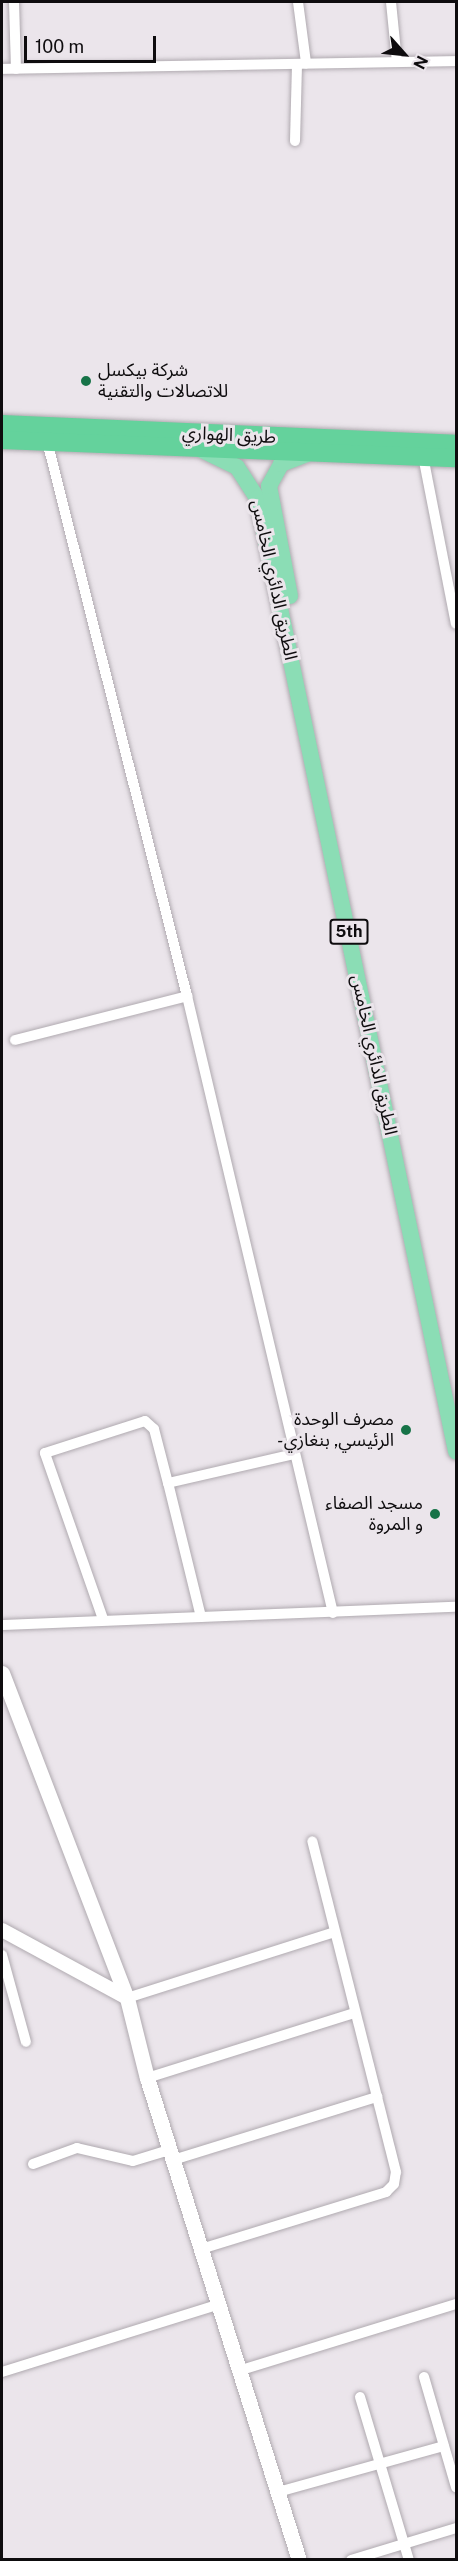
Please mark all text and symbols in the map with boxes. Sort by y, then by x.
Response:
scale bar [27,24,159,62]
north arrow [374,24,434,84]
text: 100 m [35,36,84,57]
text: N [409,53,432,72]
place label: شركة بيكسل للاتصالات والتقنية [98,360,228,403]
marker: شركة بيكسل للاتصالات والتقنية [79,374,93,388]
street label: طريق الهواري [181,422,277,448]
street label: الطريق الدائري الخامس [246,498,302,662]
road number: 5th [330,919,368,945]
street label: الطريق الدائري الخامس [346,973,402,1137]
place label: مصرف الوحدة -الرئيسي, بنغازي [277,1409,394,1452]
marker: مصرف الوحدة -الرئيسي, بنغازي [399,1423,413,1437]
place label: مسجد الصفاء و المروة [325,1493,423,1536]
marker: مسجد الصفاء و المروة [428,1507,442,1521]

